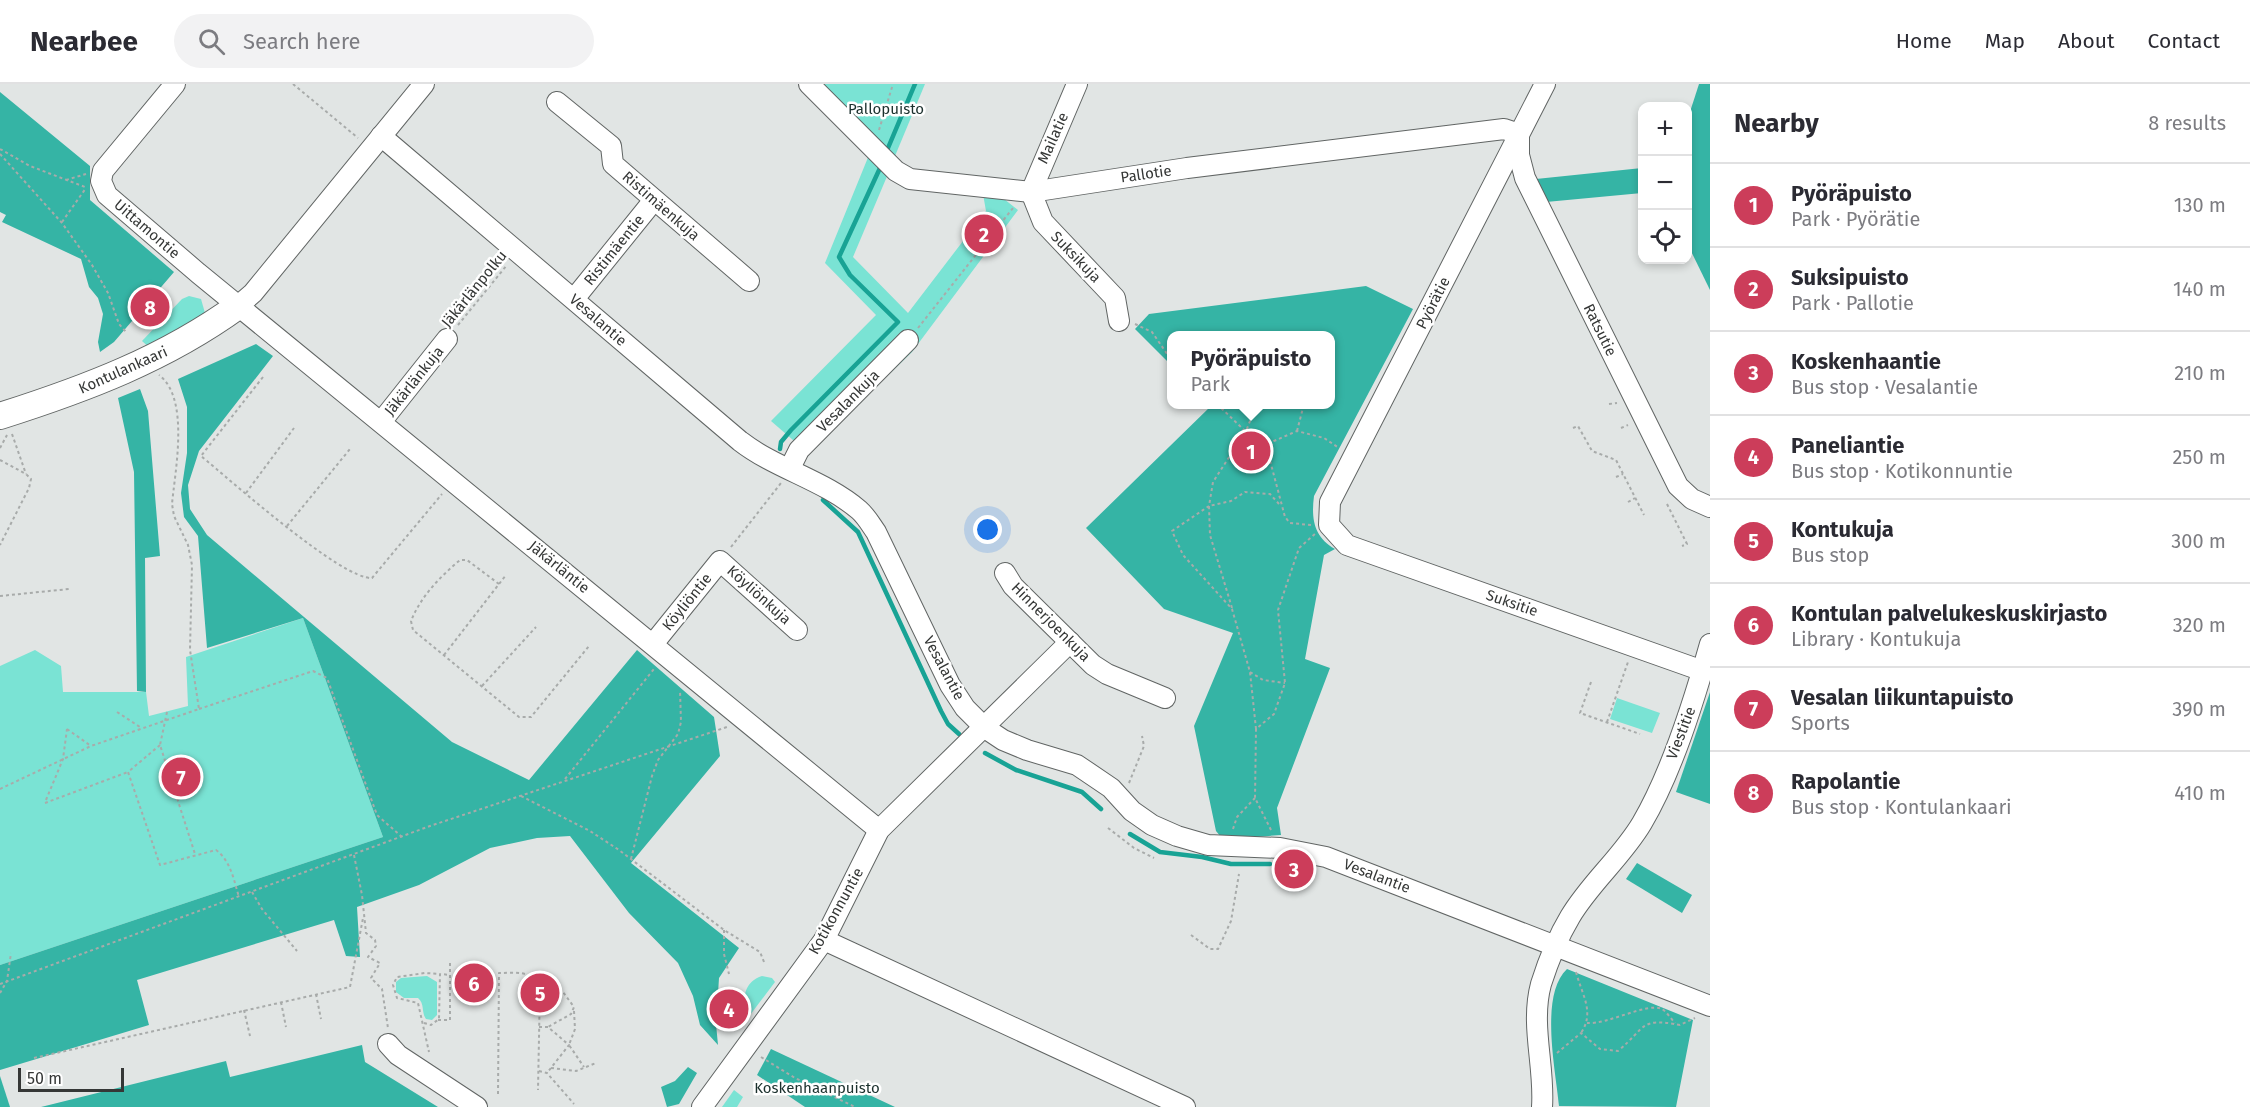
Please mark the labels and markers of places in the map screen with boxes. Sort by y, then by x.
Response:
pin: 2 [964,212,1004,256]
pin: 8 [130,284,170,330]
pin: 1 [1232,428,1270,473]
pin: 7 [162,754,201,800]
pin: 3 [1274,846,1314,892]
pin: 6 [454,960,494,1006]
pin: 5 [520,970,560,1016]
pin: 4 [710,986,748,1032]

